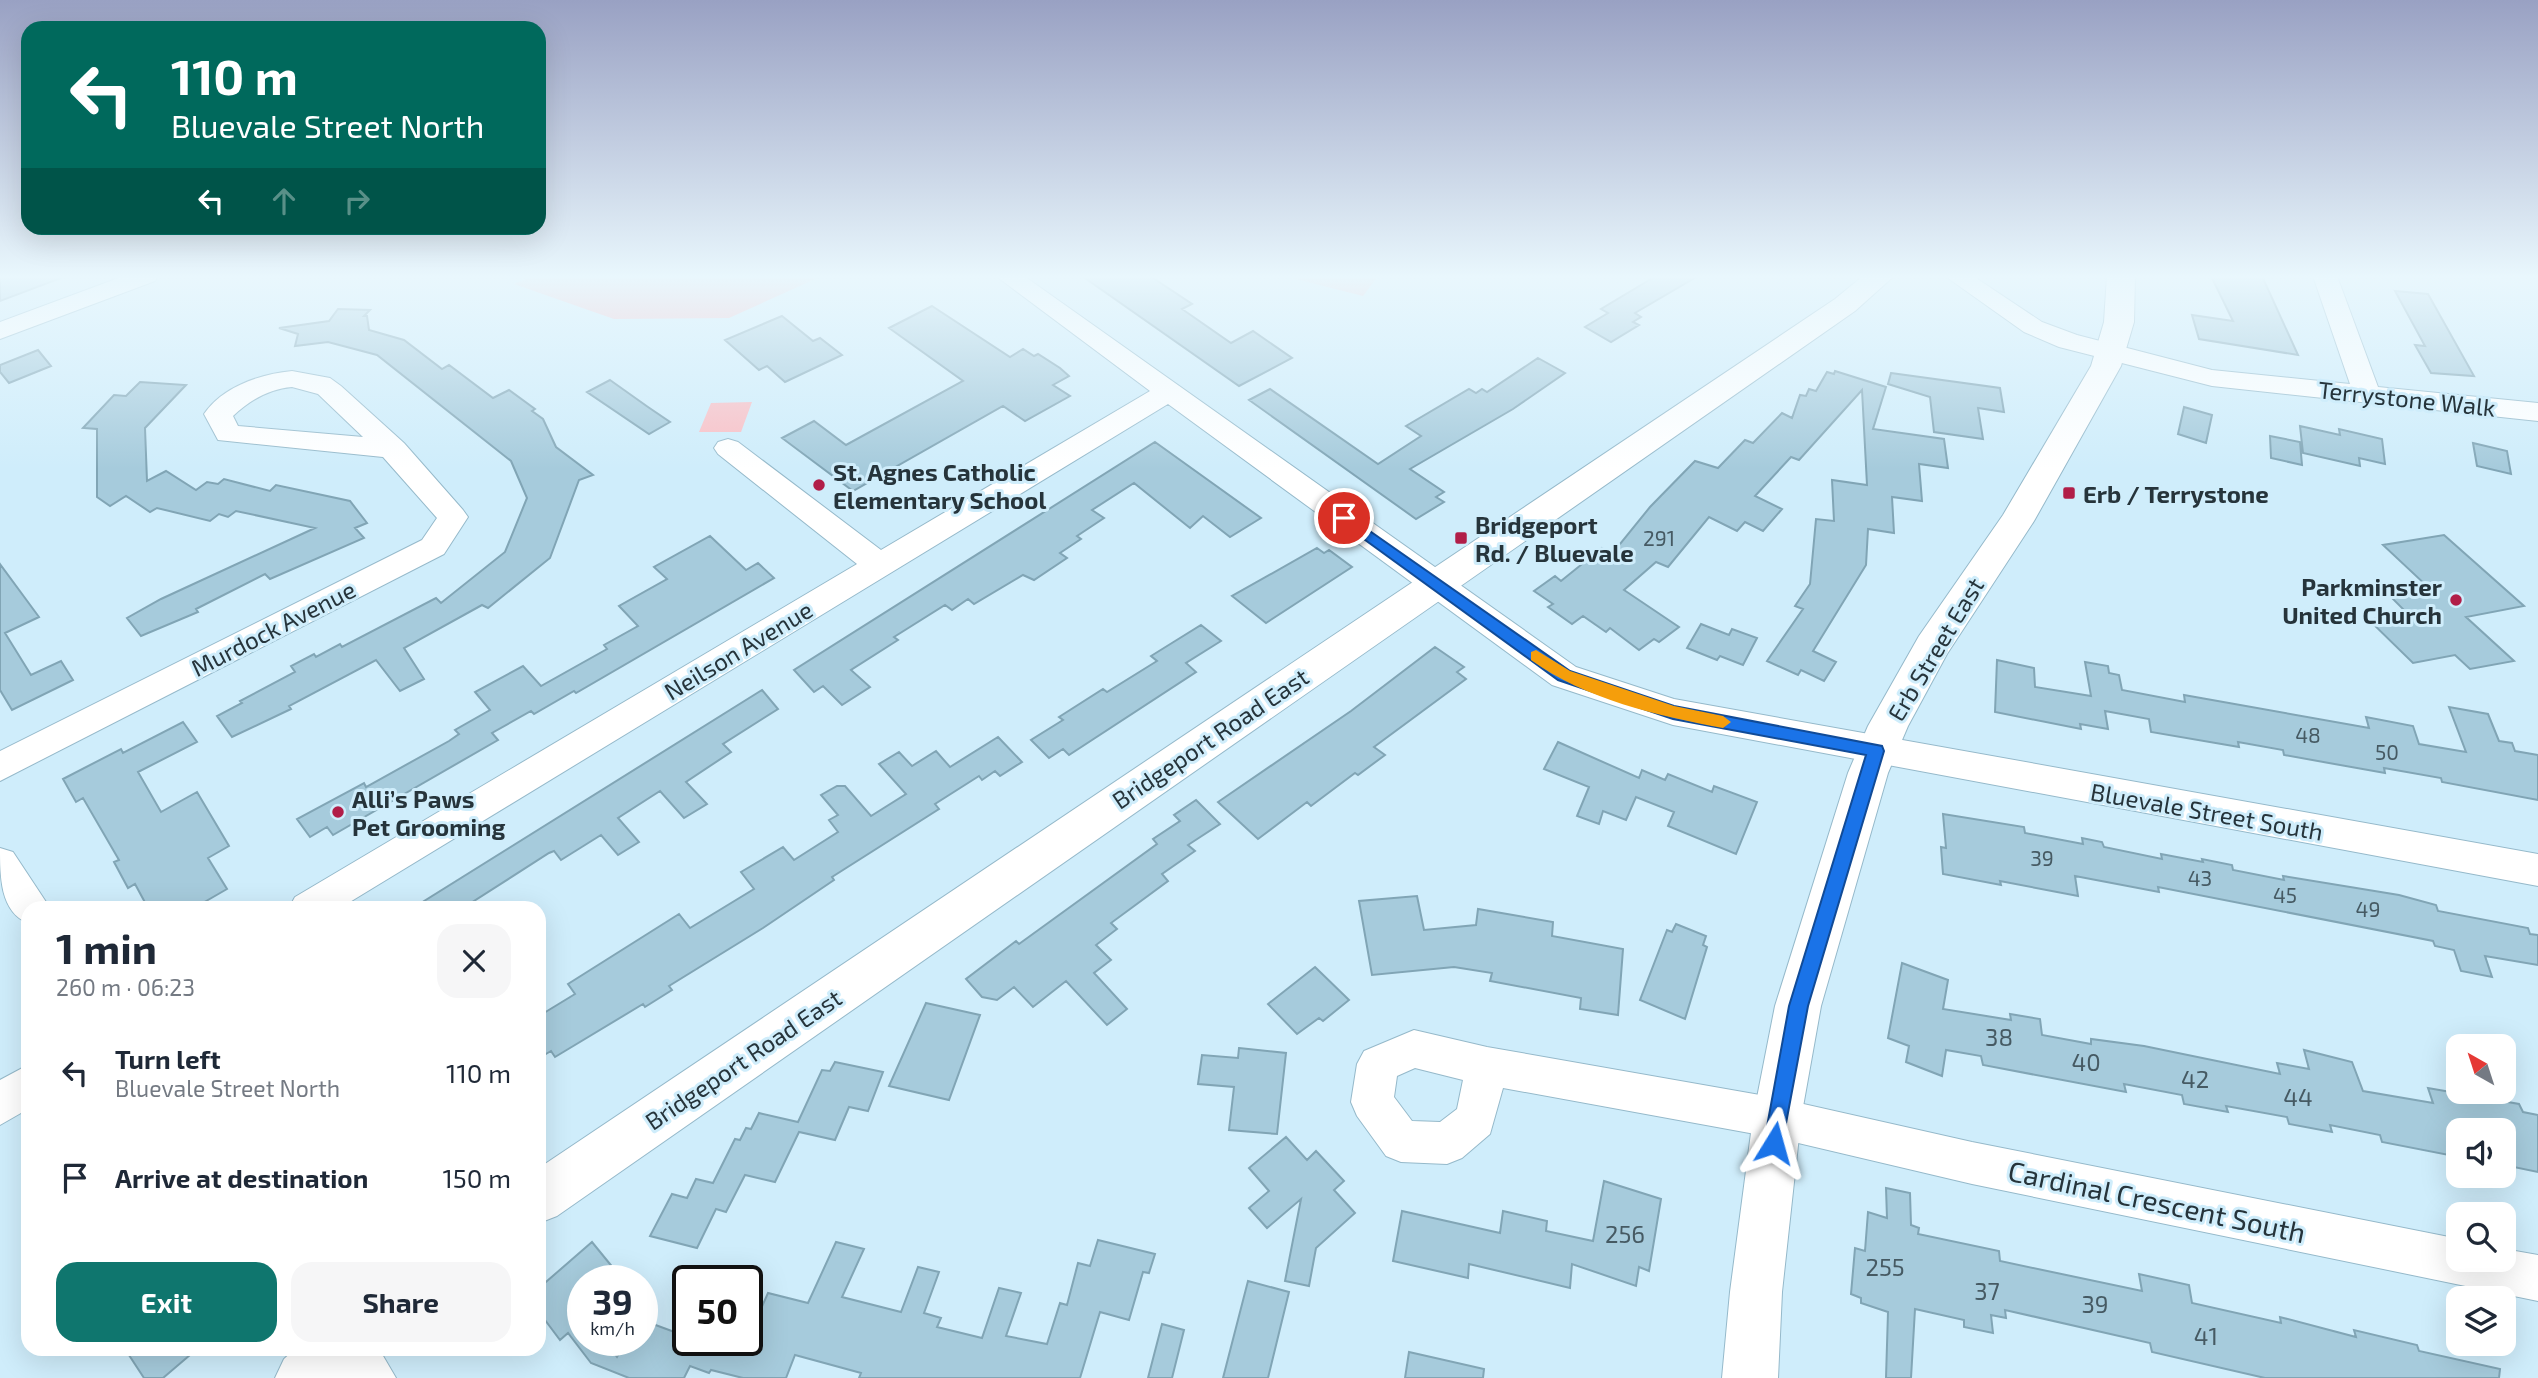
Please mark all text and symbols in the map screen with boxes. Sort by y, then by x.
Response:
text: 110 m [171,46,298,105]
icon: left [56,49,147,140]
text: Bluevale Street North [171,106,484,144]
icon: left [192,182,230,220]
icon: ahead [265,182,303,220]
icon: right [338,182,376,220]
street label: Terrystone Walk [2317,374,2497,422]
place label: St. Agnes Catholic Elementary School [833,457,1046,514]
marker: St. Agnes Catholic Elementary School [811,477,827,493]
place label: Erb / Terrystone [2083,479,2269,508]
marker: Erb / Terrystone [2061,485,2077,501]
pin [1314,488,1374,548]
icon: arrive [1325,499,1363,537]
place label: Bridgeport Rd. / Bluevale [1475,510,1634,567]
house number: 291 [1643,525,1675,550]
marker: Bridgeport Rd. / Bluevale [1453,530,1469,546]
street label: Erb Street East [1881,572,1989,726]
place label: Parkminster United Church [2282,572,2443,629]
street label: Murdock Avenue [186,574,360,682]
marker: Parkminster United Church [2448,592,2464,608]
street label: Neilson Avenue [659,594,817,706]
street label: Bridgeport Road East [1106,661,1314,815]
house number: 48 [2295,722,2321,747]
house number: 50 [2375,739,2399,764]
street label: Bluevale Street South [2088,776,2326,846]
place label: Alli’s Paws Pet Grooming [352,784,505,841]
marker: Alli’s Paws Pet Grooming [330,804,346,820]
house number: 39 [2030,845,2054,870]
house number: 43 [2188,865,2212,890]
house number: 45 [2273,882,2297,907]
house number: 49 [2356,896,2380,921]
text: 1 min [56,922,157,972]
button: close [437,924,511,998]
text: 260 m · 06:23 [56,973,195,1001]
street label: Bridgeport Road East [639,982,847,1136]
house number: 38 [1985,1022,2013,1051]
north arrow [2446,1034,2516,1104]
map controls [2446,1034,2516,1356]
text: Turn left [115,1043,221,1074]
house number: 40 [2071,1047,2101,1076]
icon: left [56,1054,94,1092]
text: 110 m [446,1057,511,1088]
house number: 42 [2181,1064,2209,1093]
text: Bluevale Street North [115,1074,340,1102]
house number: 44 [2283,1082,2313,1111]
position arrow [1737,1106,1811,1180]
button: sound [2446,1118,2516,1188]
street label: Cardinal Crescent South [2005,1153,2309,1249]
icon: arrive [56,1159,94,1197]
text: Arrive at destination [115,1162,368,1193]
text: 150 m [442,1162,511,1193]
button: search [2446,1202,2516,1272]
house number: 256 [1605,1219,1645,1248]
house number: 255 [1865,1252,1905,1281]
button: Exit [56,1262,277,1342]
button: Share [291,1262,511,1342]
speed limit sign: 50 [672,1265,763,1356]
house number: 37 [1974,1276,2000,1305]
text: 39 [592,1280,633,1322]
button: layers [2446,1286,2516,1356]
house number: 39 [2081,1289,2109,1318]
text: km/h [590,1317,635,1339]
house number: 41 [2194,1321,2218,1350]

